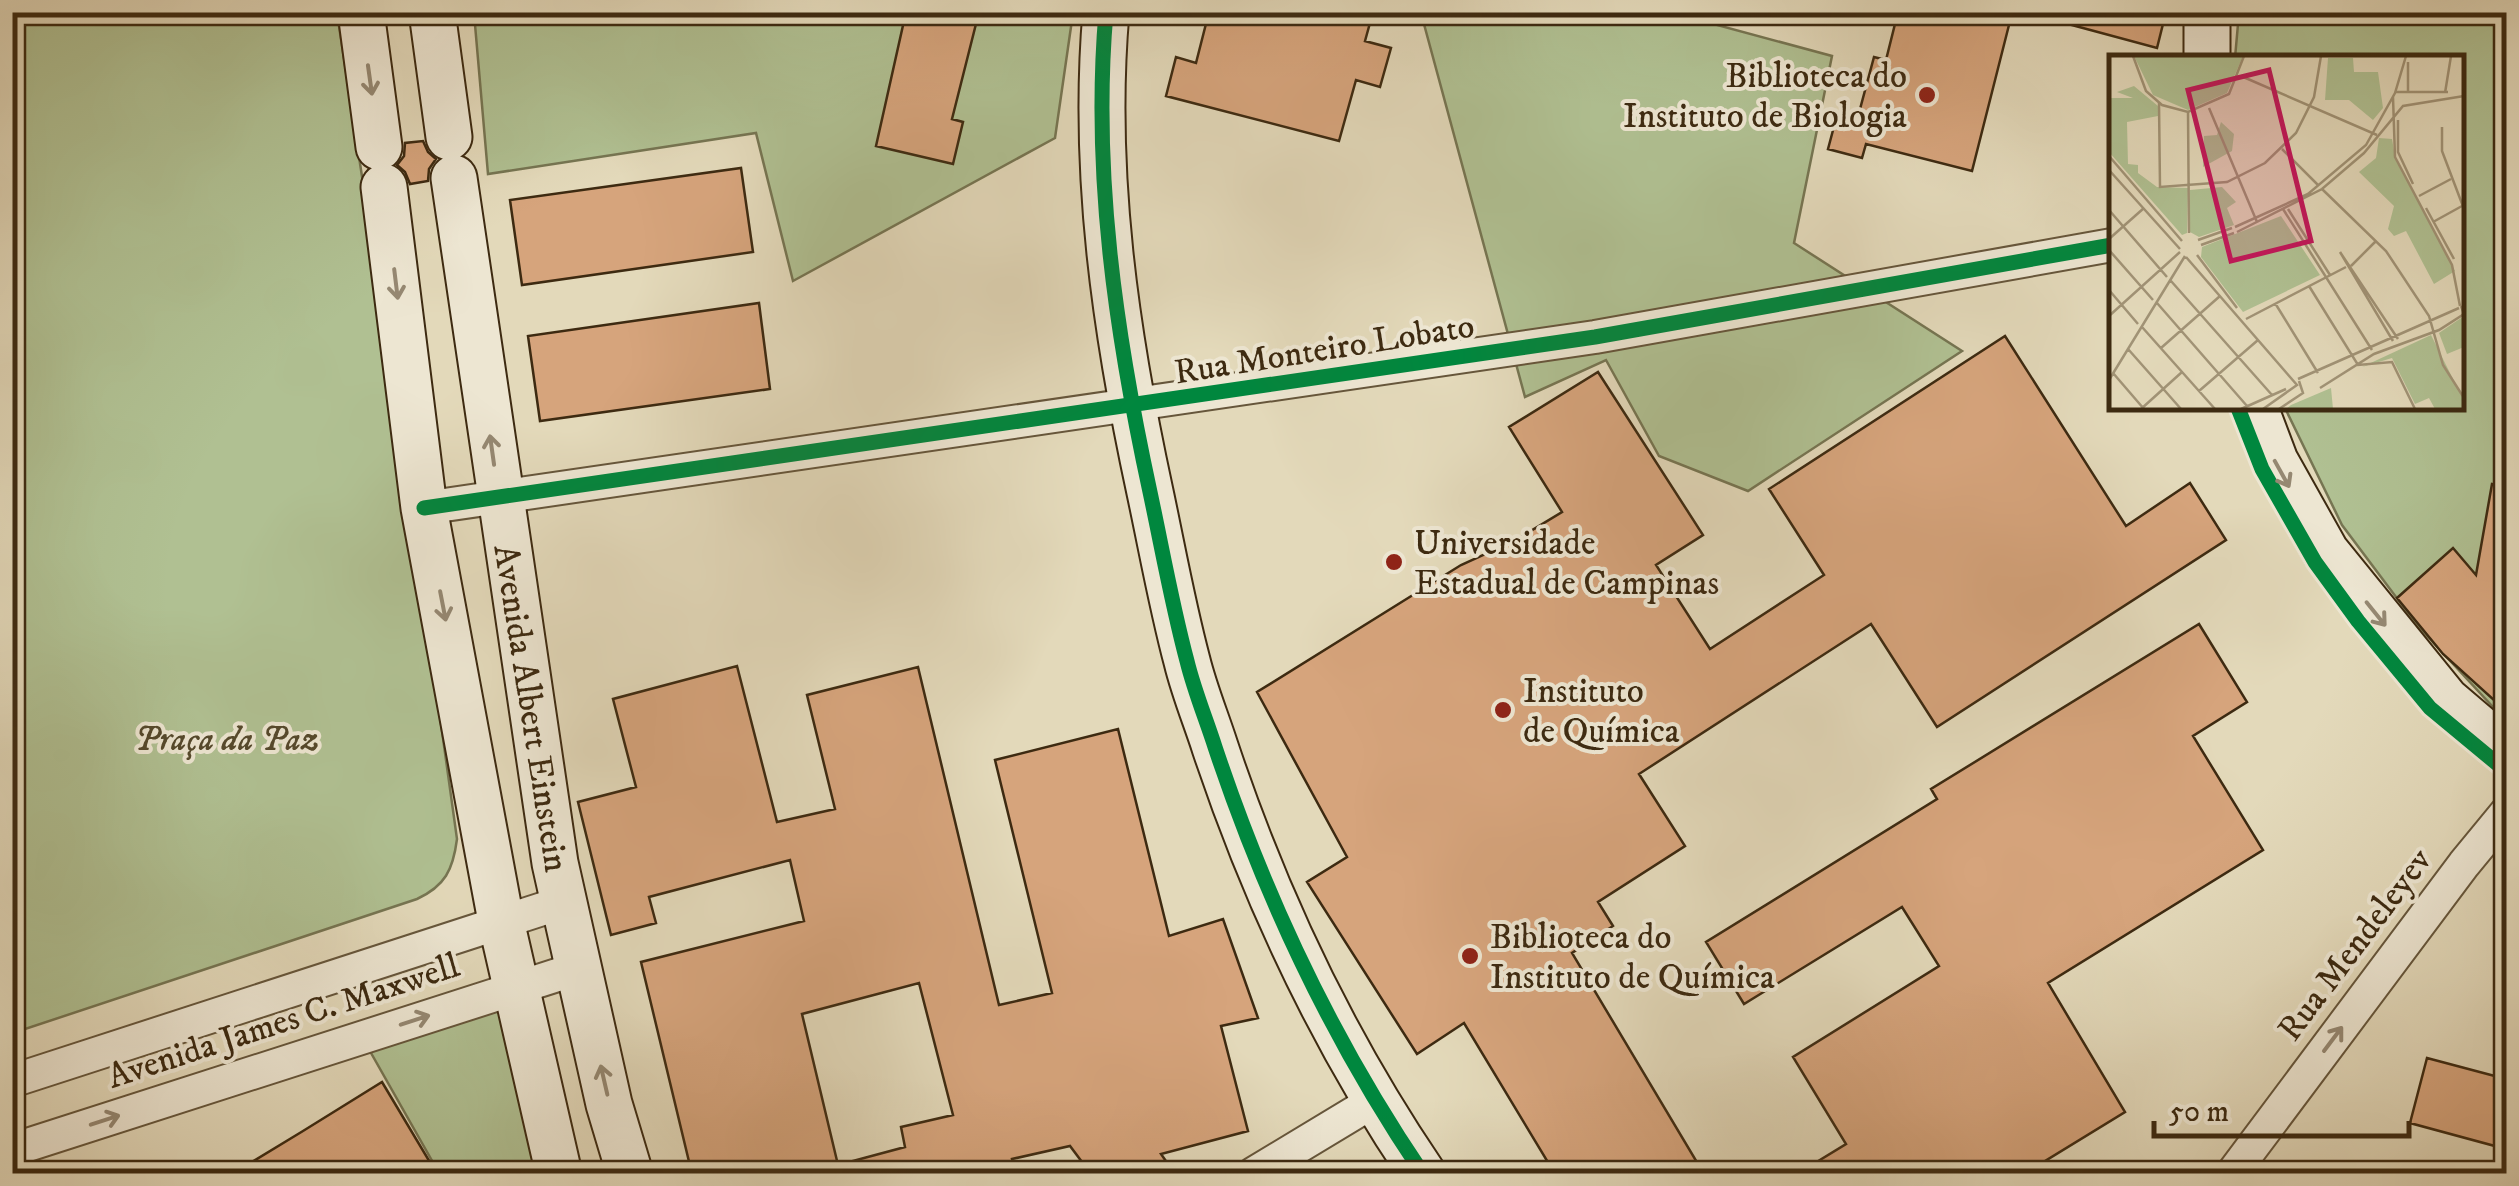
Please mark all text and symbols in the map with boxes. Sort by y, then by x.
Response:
place label: Biblioteca do Instituto de Biologia [1623,55,1907,139]
inset map [2109,55,2464,410]
one-way arrow [361,63,380,95]
marker: Biblioteca do Instituto de Biologia [1916,84,1938,106]
one-way arrow [387,267,406,300]
street label: Rua Monteiro Lobato [1171,305,1477,395]
one-way arrow [483,434,501,466]
one-way arrow [2273,458,2293,488]
place label: Universidade Estadual de Campinas [1414,522,1719,606]
street label: Avenida Albert Einstein [482,542,578,875]
marker: Universidade Estadual de Campinas [1383,551,1405,573]
one-way arrow [434,589,453,621]
one-way arrow [2365,600,2387,626]
place label: Instituto de Química [1523,670,1680,754]
marker: Instituto de Química [1492,699,1514,721]
park label: Praça da Paz [134,718,320,762]
street label: Rua Mendeleyev [2269,840,2443,1050]
place label: Biblioteca do Instituto de Química [1490,916,1775,1000]
street label: Avenida James C. Maxwell [102,944,466,1100]
marker: Biblioteca do Instituto de Química [1459,945,1481,967]
one-way arrow [398,1010,430,1028]
one-way arrow [2322,1026,2343,1053]
one-way arrow [594,1065,612,1097]
scale bar [2154,1076,2409,1138]
text: 50 m [2169,1094,2229,1131]
one-way arrow [89,1109,121,1127]

